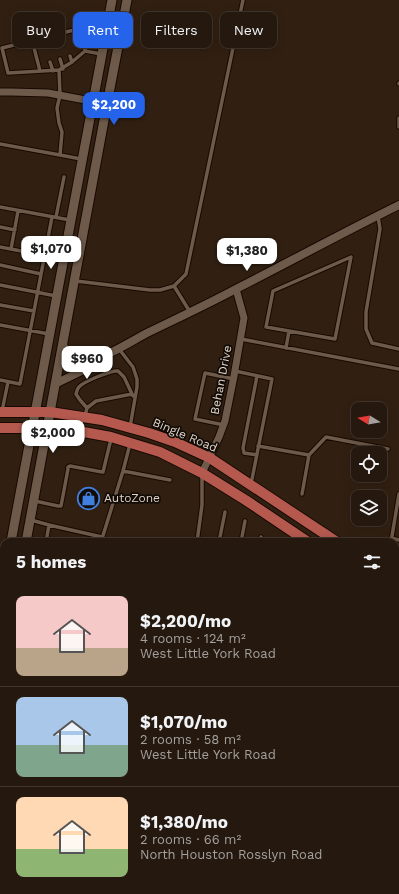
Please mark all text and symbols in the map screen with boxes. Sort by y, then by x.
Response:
chip: Buy [12,12,65,48]
chip: Rent [73,12,133,48]
chip: Filters [141,12,212,48]
chip: New [220,12,277,48]
pin: $2,200 [81,92,147,126]
text: $2,200 [92,97,136,112]
pin: $1,070 [18,236,84,270]
pin: $1,380 [214,238,280,272]
text: $1,070 [30,241,72,256]
text: $1,380 [226,243,268,258]
street label: Behan Drive [207,344,235,416]
pin: $960 [63,346,111,380]
text: $960 [71,351,103,366]
north arrow [351,402,387,438]
map controls [351,402,387,526]
street label: Bingle Road [151,415,219,455]
pin: $2,000 [20,420,86,454]
text: $2,000 [31,425,75,440]
button: locate [351,446,387,482]
shop icon: AutoZone [75,485,101,511]
button: layers [351,490,387,526]
place label: AutoZone [104,491,160,505]
icon: filters [361,551,383,573]
text: 5 homes [16,552,86,572]
text: $2,200/mo [140,611,231,631]
icon: home [48,612,96,660]
text: 4 rooms · 124 m² [140,631,246,646]
text: West Little York Road [140,646,276,661]
text: $1,070/mo [140,712,228,732]
icon: home [48,713,96,761]
text: 2 rooms · 58 m² [140,732,241,747]
text: West Little York Road [140,747,276,762]
text: $1,380/mo [140,812,228,832]
icon: home [48,813,96,861]
text: 2 rooms · 66 m² [140,832,241,847]
text: North Houston Rosslyn Road [140,847,322,862]

